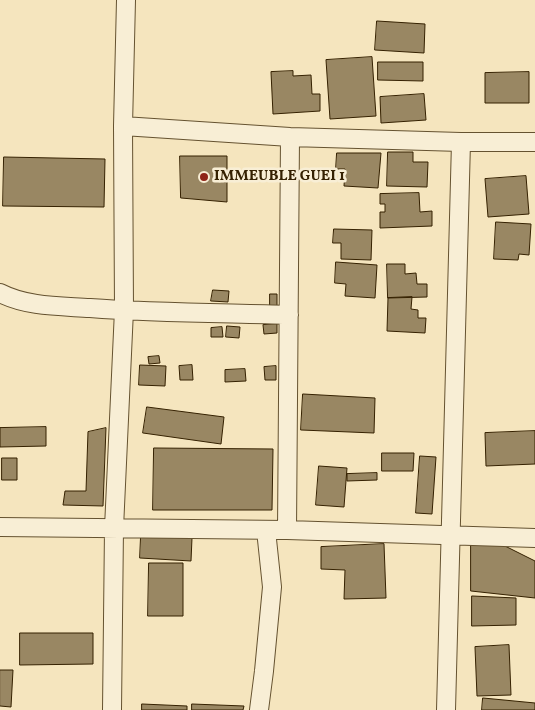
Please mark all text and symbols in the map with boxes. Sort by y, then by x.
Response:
place label: IMMEUBLE GUEI 1 [214,168,345,186]
marker: IMMEUBLE GUEI 1 [198,171,210,183]

